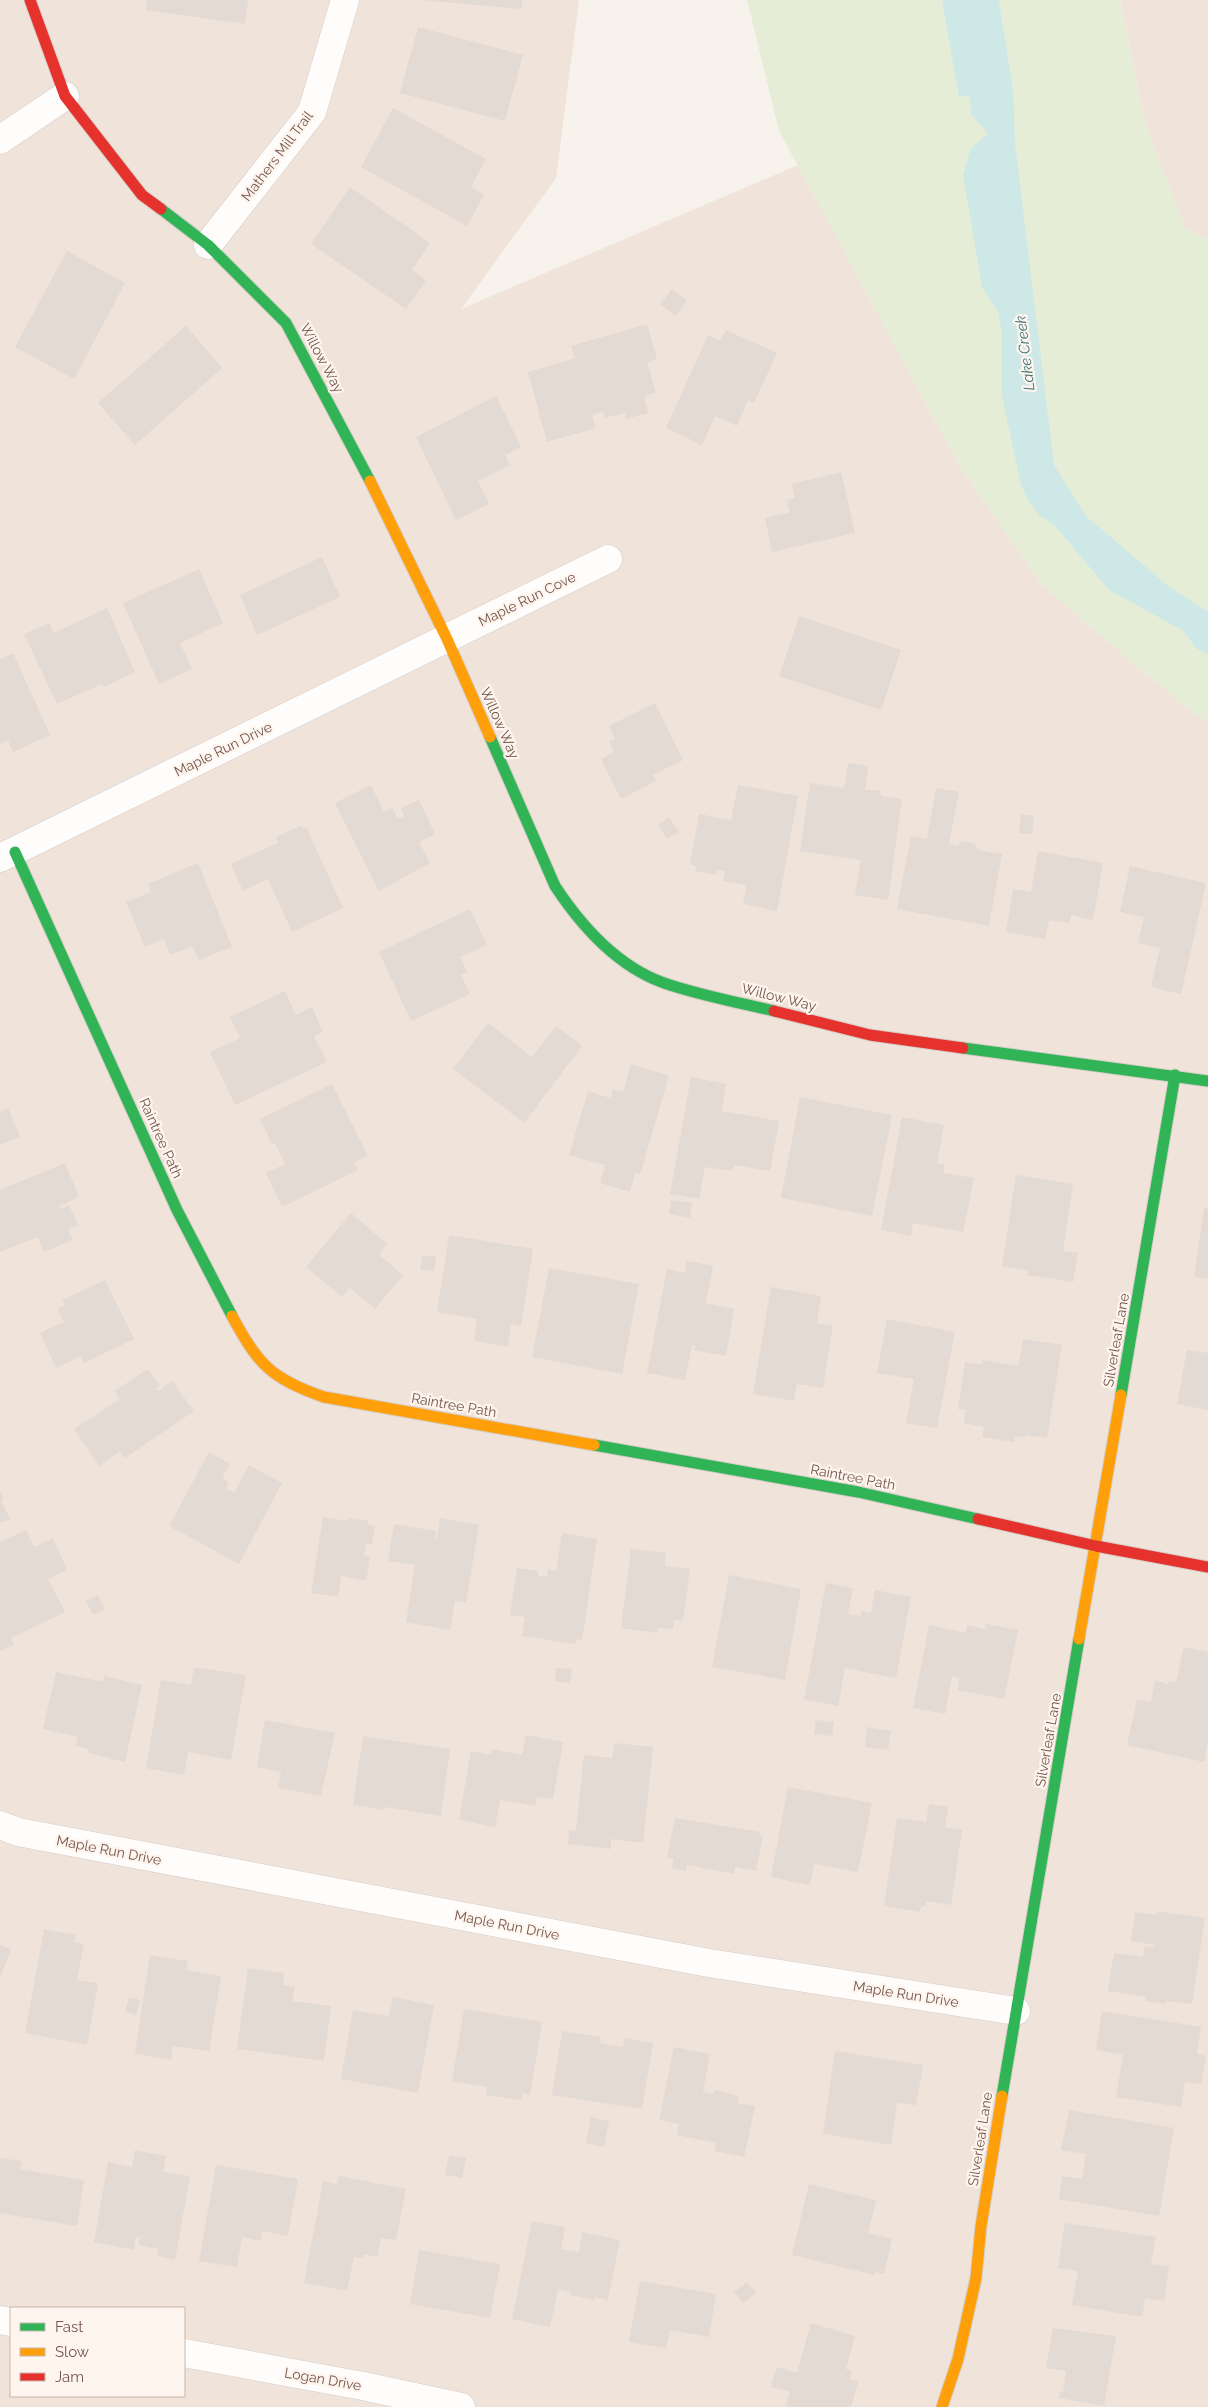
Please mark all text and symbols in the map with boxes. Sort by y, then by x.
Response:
street label: Mathers Mill Trail [238,108,316,204]
water label: Lake Creek [1011,314,1039,392]
street label: Willow Way [297,321,347,396]
street label: Maple Run Cove [476,569,578,629]
street label: Willow Way [477,685,523,762]
street label: Maple Run Drive [172,718,274,780]
street label: Willow Way [740,980,818,1014]
street label: Raintree Path [136,1095,186,1181]
street label: Silverleaf Lane [1100,1292,1132,1388]
street label: Raintree Path [410,1390,498,1420]
street label: Raintree Path [809,1461,897,1493]
street label: Silverleaf Lane [1032,1692,1064,1788]
street label: Maple Run Drive [55,1832,163,1868]
street label: Maple Run Drive [453,1907,561,1943]
street label: Maple Run Drive [852,1978,960,2010]
street label: Silverleaf Lane [965,2091,995,2187]
legend [10,2307,185,2397]
text: Fast [55,2318,83,2336]
text: Slow [55,2343,89,2361]
street label: Logan Drive [283,2364,363,2394]
text: Jam [55,2368,84,2386]

